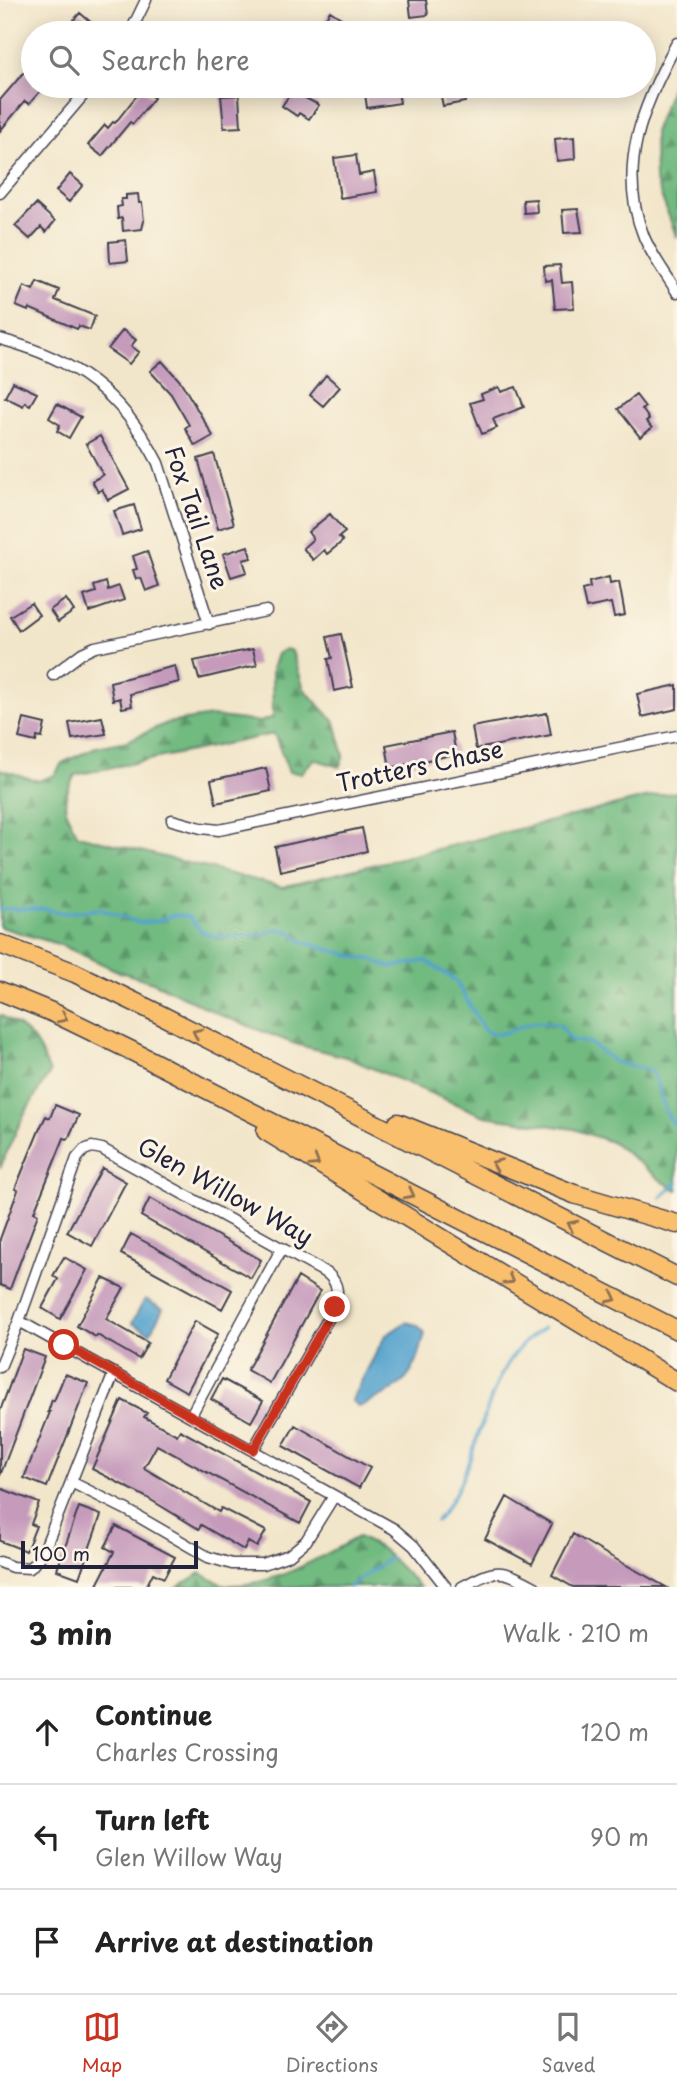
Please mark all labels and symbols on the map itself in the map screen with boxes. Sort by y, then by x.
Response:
street label: Fox Tail Lane [156,441,239,594]
street label: Trotters Chase [333,730,506,800]
one-way arrow [56,1009,68,1023]
one-way arrow [192,1027,204,1041]
street label: Glen Willow Way [132,1127,320,1253]
one-way arrow [307,1153,320,1166]
one-way arrow [491,1159,503,1173]
one-way arrow [402,1185,415,1199]
one-way arrow [567,1219,579,1233]
one-way arrow [502,1272,515,1285]
one-way arrow [605,1289,617,1303]
route end [319,1291,350,1322]
route start [48,1329,79,1360]
scale bar [21,1538,198,1570]

